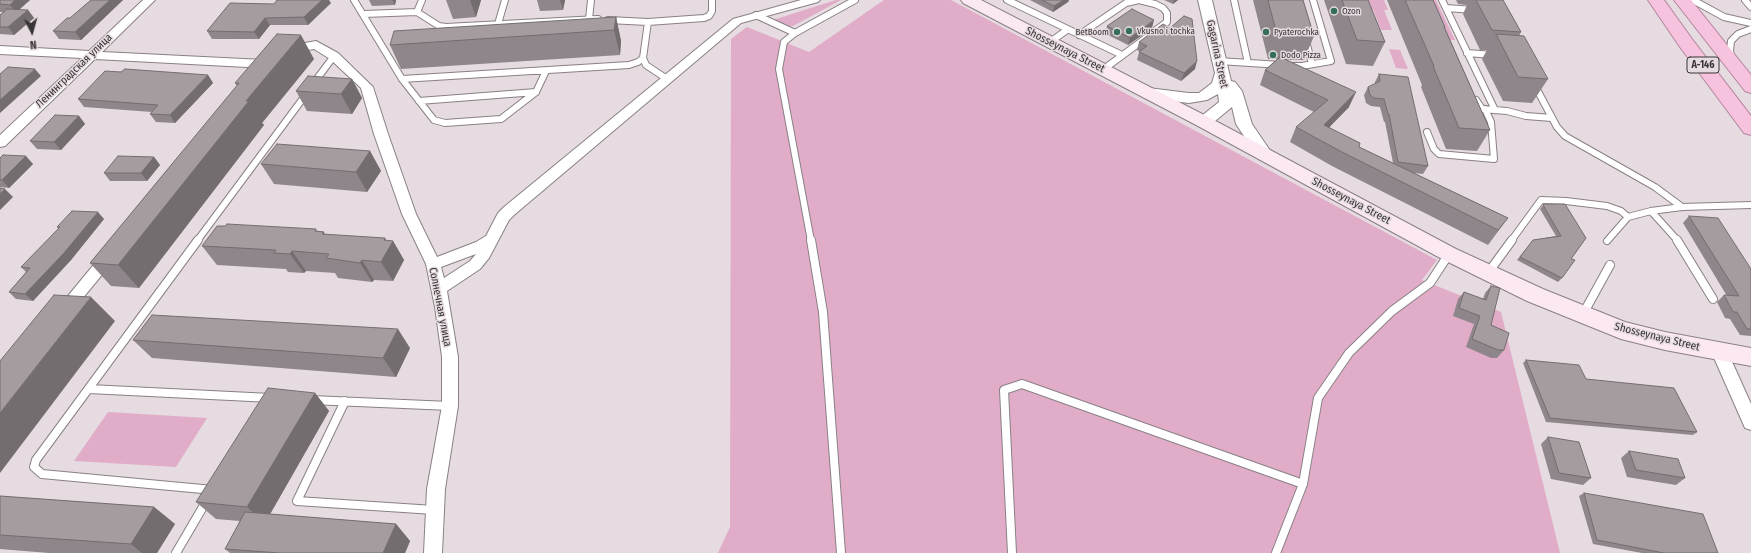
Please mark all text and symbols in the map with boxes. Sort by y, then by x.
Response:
marker: Ozon [1329,6,1339,16]
place label: Ozon [1342,6,1361,16]
north arrow [12,12,52,52]
street label: Gagarina Street [1203,19,1231,89]
street label: Shosseynaya Street [1023,24,1107,76]
marker: Vkusno i tochka [1124,26,1134,36]
place label: Vkusno i tochka [1137,26,1195,36]
place label: BetBoom [1075,27,1109,37]
marker: BetBoom [1112,27,1122,37]
marker: Pyaterochka [1261,27,1271,37]
place label: Pyaterochka [1274,27,1319,37]
street label: Ленинградская улица [33,31,115,111]
text: N [29,38,37,51]
marker: Dodo Pizza [1268,50,1278,60]
place label: Dodo Pizza [1281,50,1321,60]
road number: А-146 [1687,57,1719,73]
street label: Shosseynaya Street [1309,175,1393,227]
street label: Солнечная улица [426,266,454,348]
street label: Shosseynaya Street [1613,320,1701,354]

